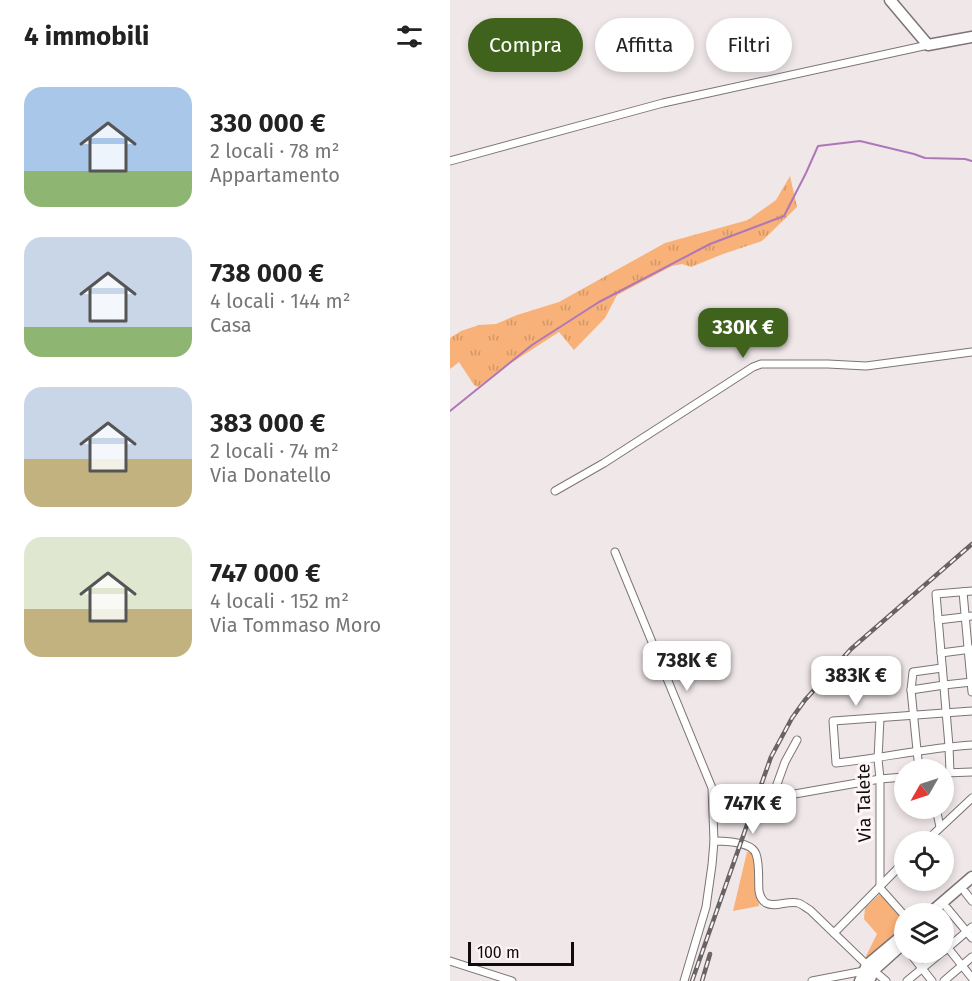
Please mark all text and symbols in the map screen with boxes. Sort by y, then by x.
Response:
chip: Compra [468,18,583,72]
chip: Affitta [595,18,694,72]
chip: Filtri [706,18,792,72]
icon: filters [393,20,426,53]
text: 4 immobili [24,21,149,52]
text: 330 000 € [210,108,326,139]
icon: home [72,111,144,183]
text: 2 locali · 78 m² [210,139,339,163]
text: Appartamento [210,163,340,187]
text: 738 000 € [210,258,324,289]
icon: home [72,261,144,333]
text: 4 locali · 144 m² [210,289,351,313]
pin: 330K € [694,308,792,359]
text: Casa [210,313,252,337]
text: 330K € [712,315,774,339]
text: 383 000 € [210,408,325,439]
icon: home [72,411,144,483]
text: 2 locali · 74 m² [210,439,339,463]
text: Via Donatello [210,463,331,487]
text: 747 000 € [210,558,321,589]
icon: home [72,561,144,633]
text: 4 locali · 152 m² [210,589,349,613]
text: Via Tommaso Moro [210,613,381,637]
pin: 738K € [638,641,736,692]
text: 738K € [657,648,717,672]
pin: 383K € [807,656,905,707]
text: 383K € [825,663,887,687]
north arrow [894,759,954,819]
map controls [894,759,954,963]
street label: Via Talete [852,763,876,843]
pin: 747K € [704,784,802,835]
text: 747K € [724,791,782,815]
button: locate [894,831,954,891]
button: layers [894,903,954,963]
scale bar [468,939,574,966]
text: 100 m [477,943,520,962]

